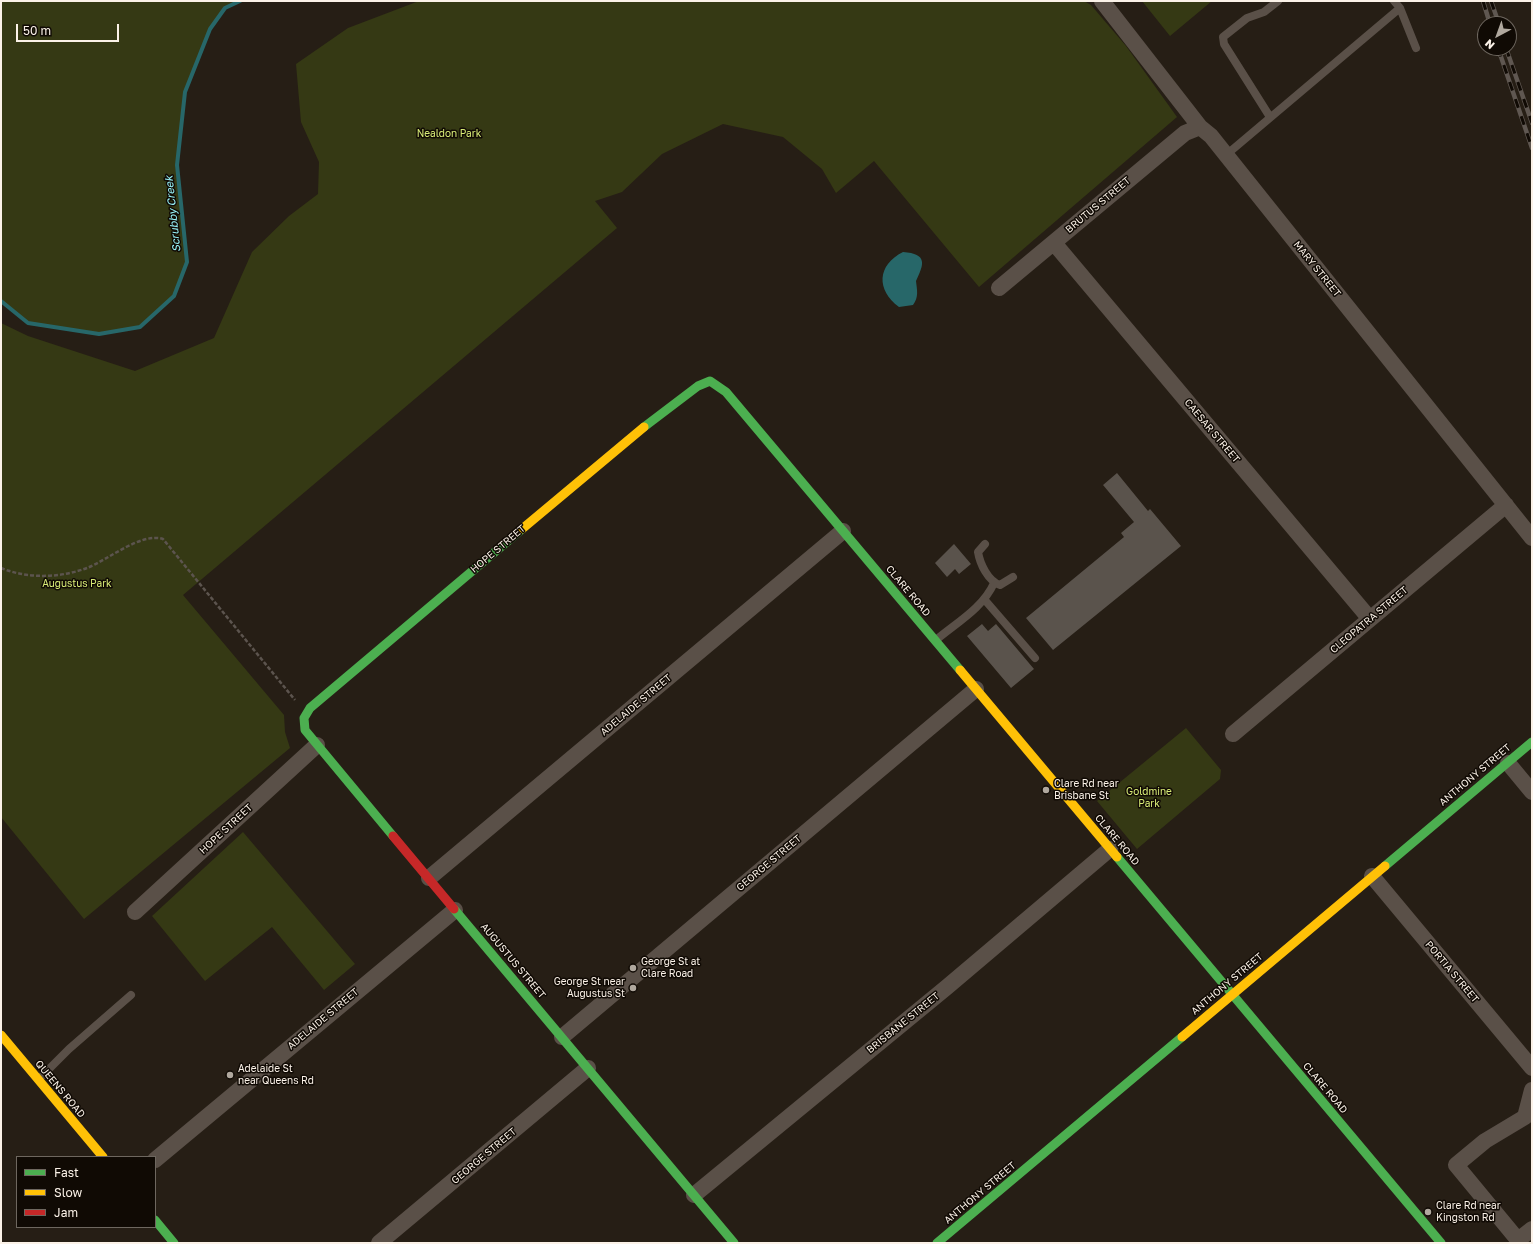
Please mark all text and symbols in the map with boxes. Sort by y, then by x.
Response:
scale bar [18,16,121,42]
north arrow [1477,16,1517,56]
text: 50 m [23,23,51,38]
text: N [1482,37,1497,52]
park label: Nealdon Park [417,128,481,140]
street label: BRUTUS STREET [1063,174,1133,236]
water label: Scrubby Creek [162,175,184,253]
street label: MARY STREET [1291,239,1343,299]
street label: CAESAR STREET [1182,397,1242,465]
street label: HOPE STREET [468,523,528,575]
street label: CLARE ROAD [883,563,933,619]
park label: Augustus Park [42,578,112,590]
street label: CLEOPATRA STREET [1328,584,1410,656]
street label: ADELAIDE STREET [598,672,674,738]
street label: ANTHONY STREET [1437,742,1513,808]
place label: Clare Rd near Brisbane St [1054,778,1119,802]
marker: Clare Rd near Brisbane St [1041,785,1051,795]
park label: Goldmine Park [1126,786,1172,810]
street label: HOPE STREET [197,801,255,857]
street label: CLARE ROAD [1092,812,1142,868]
street label: GEORGE STREET [734,832,804,894]
street label: AUGUSTUS STREET [478,921,548,1001]
street label: PORTIA STREET [1423,939,1481,1005]
street label: ANTHONY STREET [1189,951,1265,1017]
place label: George St at Clare Road [641,956,700,980]
marker: George St at Clare Road [628,963,638,973]
place label: George St near Augustus St [554,976,625,1000]
marker: George St near Augustus St [628,983,638,993]
street label: ADELAIDE STREET [285,986,361,1052]
street label: BRISBANE STREET [864,990,942,1056]
street label: QUEENS ROAD [33,1058,87,1120]
street label: CLARE ROAD [1300,1060,1350,1116]
place label: Adelaide St near Queens Rd [238,1063,314,1086]
marker: Adelaide St near Queens Rd [225,1070,235,1080]
street label: GEORGE STREET [449,1125,519,1187]
legend [16,1156,156,1228]
street label: ANTHONY STREET [942,1160,1018,1226]
text: Fast [54,1165,79,1180]
text: Slow [54,1185,82,1200]
place label: Clare Rd near Kingston Rd [1436,1200,1501,1224]
text: Jam [54,1205,78,1220]
marker: Clare Rd near Kingston Rd [1423,1207,1433,1217]

